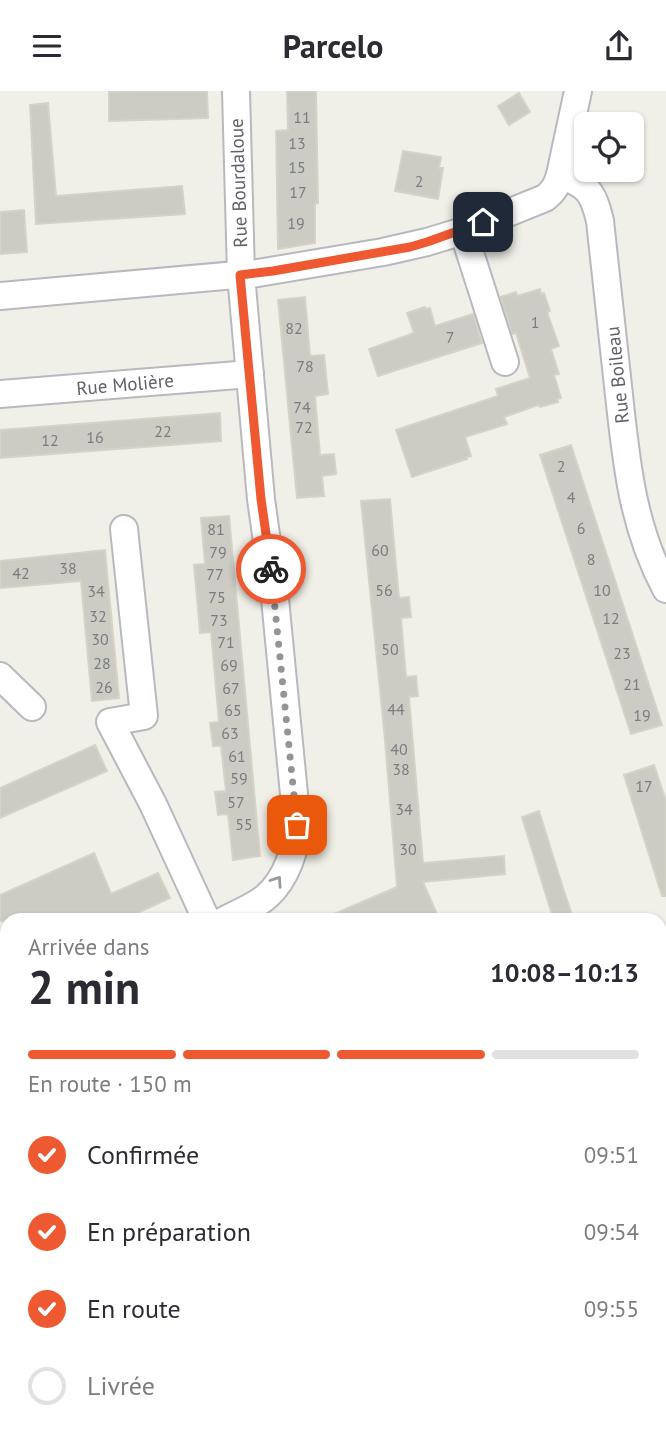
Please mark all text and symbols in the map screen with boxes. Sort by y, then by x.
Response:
text: Parcelo [283,25,383,67]
icon: menu [28,27,66,65]
icon: share [600,27,638,65]
house number: 11 [293,107,311,127]
map controls [574,112,644,182]
button: locate [574,112,644,182]
street label: Rue Bourdaloue [224,118,252,248]
house number: 13 [288,133,306,153]
house number: 15 [288,157,306,177]
house number: 2 [415,171,423,191]
house number: 17 [289,182,307,202]
pin [453,192,513,252]
icon: home [464,203,502,241]
house number: 19 [287,213,305,233]
house number: 1 [531,312,539,332]
house number: 82 [285,318,303,338]
street label: Rue Boileau [600,325,634,425]
house number: 7 [446,327,454,347]
house number: 78 [296,356,314,376]
street label: Rue Molière [75,368,175,400]
house number: 74 [293,397,311,417]
house number: 72 [295,417,313,437]
house number: 22 [154,421,172,441]
house number: 16 [86,427,104,447]
house number: 12 [41,430,59,450]
house number: 2 [557,456,565,476]
house number: 4 [567,487,576,507]
house number: 6 [577,518,585,538]
house number: 81 [207,519,225,539]
courier [236,534,306,604]
house number: 60 [371,540,389,560]
house number: 79 [209,542,227,562]
house number: 8 [587,549,595,569]
icon: bike [252,550,290,588]
house number: 38 [59,558,77,578]
house number: 42 [12,563,30,583]
house number: 77 [206,564,224,584]
house number: 56 [375,580,393,600]
house number: 10 [593,580,611,600]
house number: 34 [87,581,105,601]
house number: 75 [208,587,226,607]
house number: 32 [89,606,107,626]
house number: 12 [602,608,620,628]
house number: 73 [210,610,228,630]
house number: 30 [91,629,109,649]
house number: 71 [217,632,235,652]
house number: 50 [381,639,399,659]
house number: 23 [613,643,631,663]
house number: 28 [93,653,111,673]
house number: 69 [220,655,238,675]
house number: 21 [623,674,641,694]
house number: 26 [95,677,113,697]
house number: 67 [222,678,240,698]
house number: 44 [387,699,405,719]
house number: 65 [224,700,242,720]
house number: 19 [633,705,651,725]
house number: 63 [221,723,239,743]
house number: 40 [390,739,408,759]
house number: 61 [228,746,246,766]
house number: 38 [392,759,410,779]
house number: 59 [230,768,248,788]
house number: 17 [635,776,653,796]
house number: 57 [227,792,245,812]
pin [267,795,327,855]
house number: 34 [395,799,413,819]
icon: bag [278,806,316,844]
house number: 55 [235,814,253,834]
house number: 30 [399,839,417,859]
one-way arrow [269,876,282,889]
text: Arrivée dans [28,932,149,961]
text: 10:08–10:13 [490,956,639,989]
text: 2 min [28,957,140,1017]
text: En route · 150 m [28,1069,192,1098]
icon: check [28,1136,66,1174]
text: Confirmée [87,1138,199,1171]
text: 09:51 [584,1140,639,1169]
icon: check [28,1213,66,1251]
text: En préparation [87,1215,251,1248]
text: 09:54 [584,1217,639,1246]
icon: check [28,1290,66,1328]
text: En route [87,1292,181,1325]
text: 09:55 [584,1294,639,1323]
text: Livrée [87,1369,155,1402]

